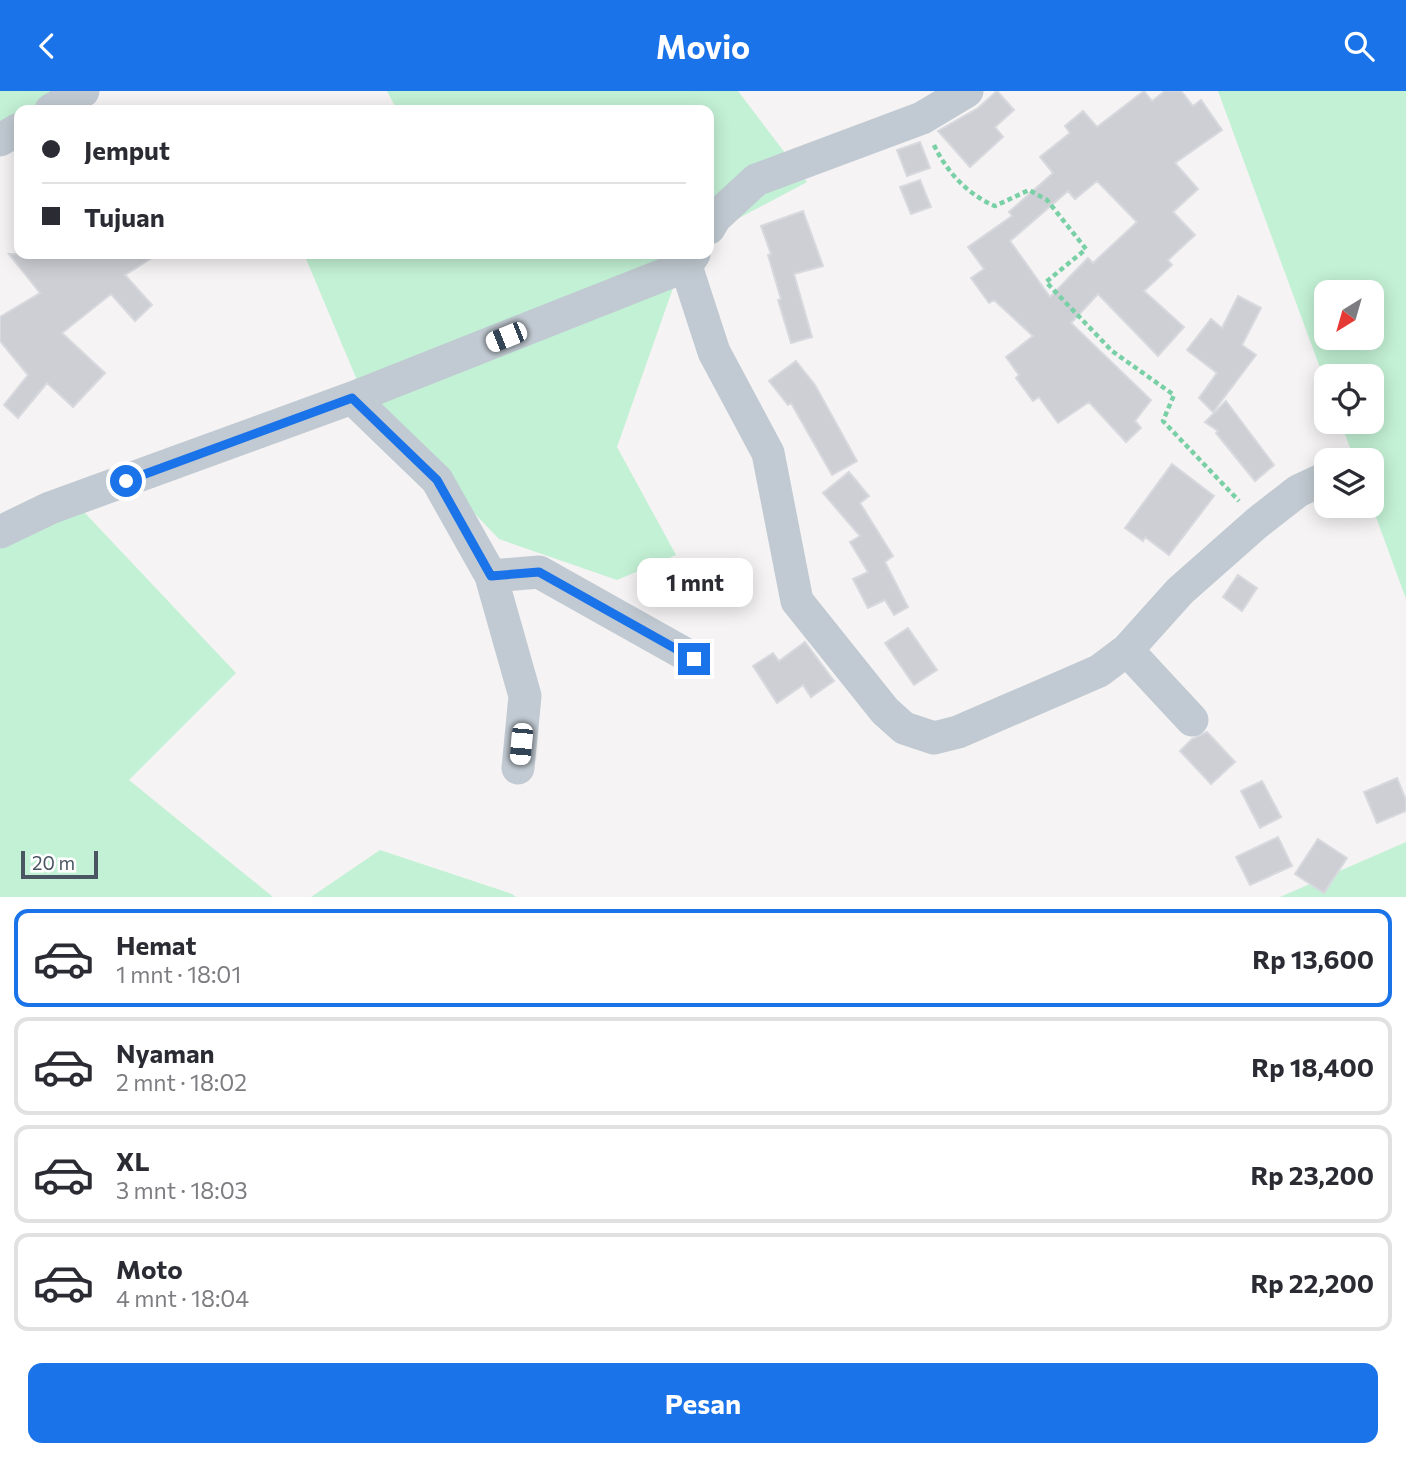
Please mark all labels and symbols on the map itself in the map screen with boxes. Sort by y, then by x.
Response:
north arrow [1314,280,1384,350]
car [483,319,530,355]
route start [110,465,142,497]
callout: 1 mnt [636,557,752,607]
route end [678,643,710,675]
car [509,722,534,766]
scale bar [21,848,98,880]

